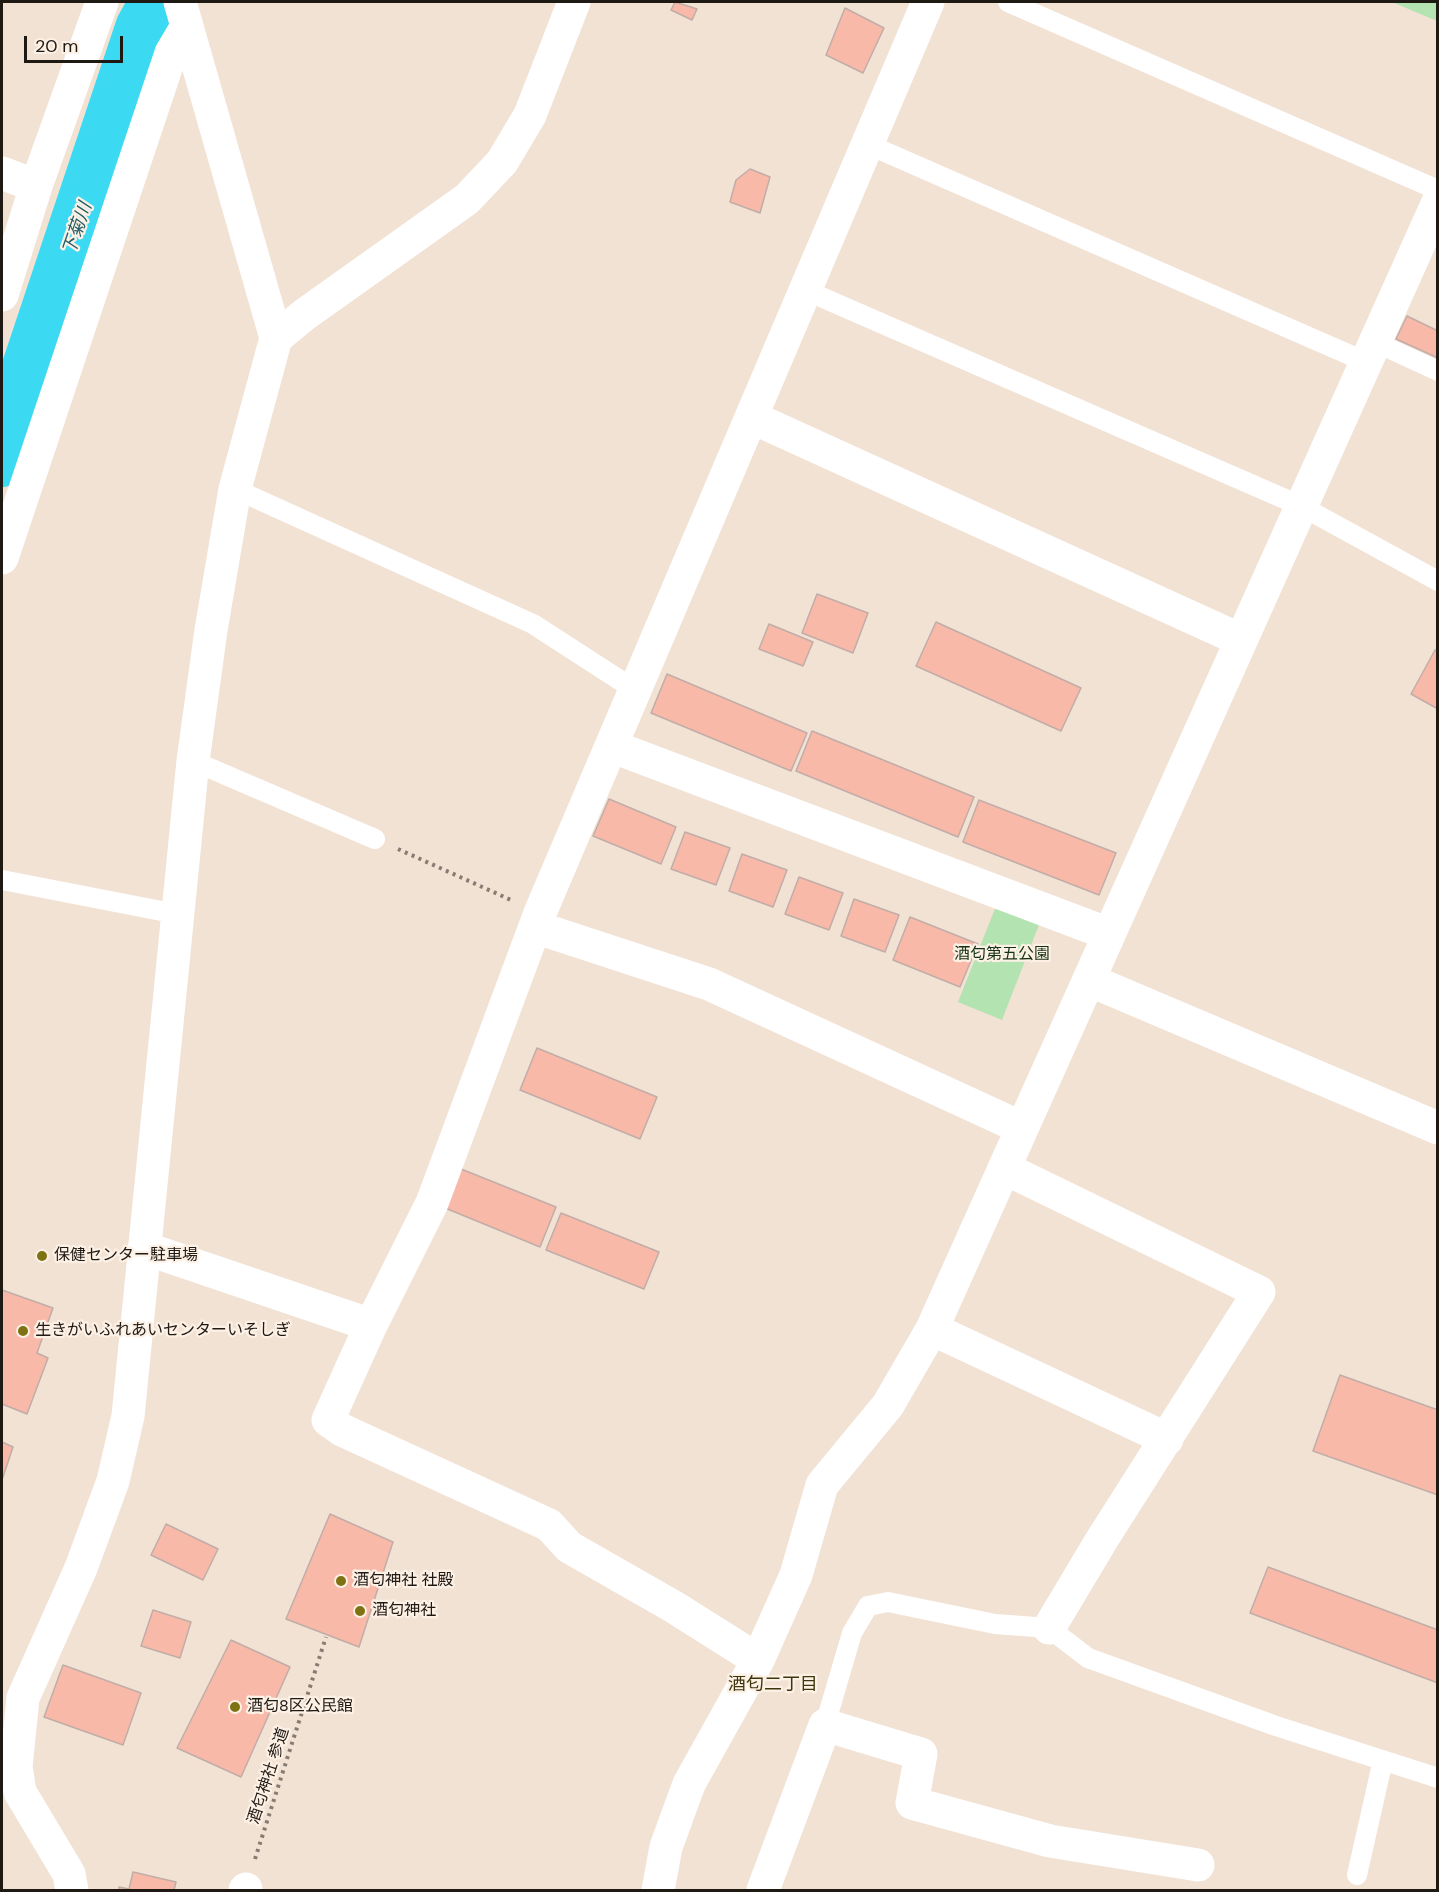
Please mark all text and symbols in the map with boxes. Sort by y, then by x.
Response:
scale bar [27,24,126,62]
text: 20 m [35,34,78,58]
water label: 下菊川 [59,200,97,258]
park label: 酒匂第五公園 [954,945,1050,965]
place label: 保健センター駐車場 [54,1246,198,1266]
marker: 保健センター駐車場 [35,1249,49,1263]
place label: 生きがいふれあいセンターいそしぎ [35,1321,291,1341]
marker: 生きがいふれあいセンターいそしぎ [16,1324,30,1338]
place label: 酒匂神社 社殿 [353,1571,453,1591]
marker: 酒匂神社 社殿 [334,1574,348,1588]
place label: 酒匂神社 [372,1601,436,1621]
marker: 酒匂神社 [353,1604,367,1618]
district label: 酒匂二丁目 [728,1674,818,1696]
place label: 酒匂8区公民館 [247,1697,353,1717]
marker: 酒匂8区公民館 [228,1700,242,1714]
street label: 酒匂神社 参道 [244,1725,294,1827]

